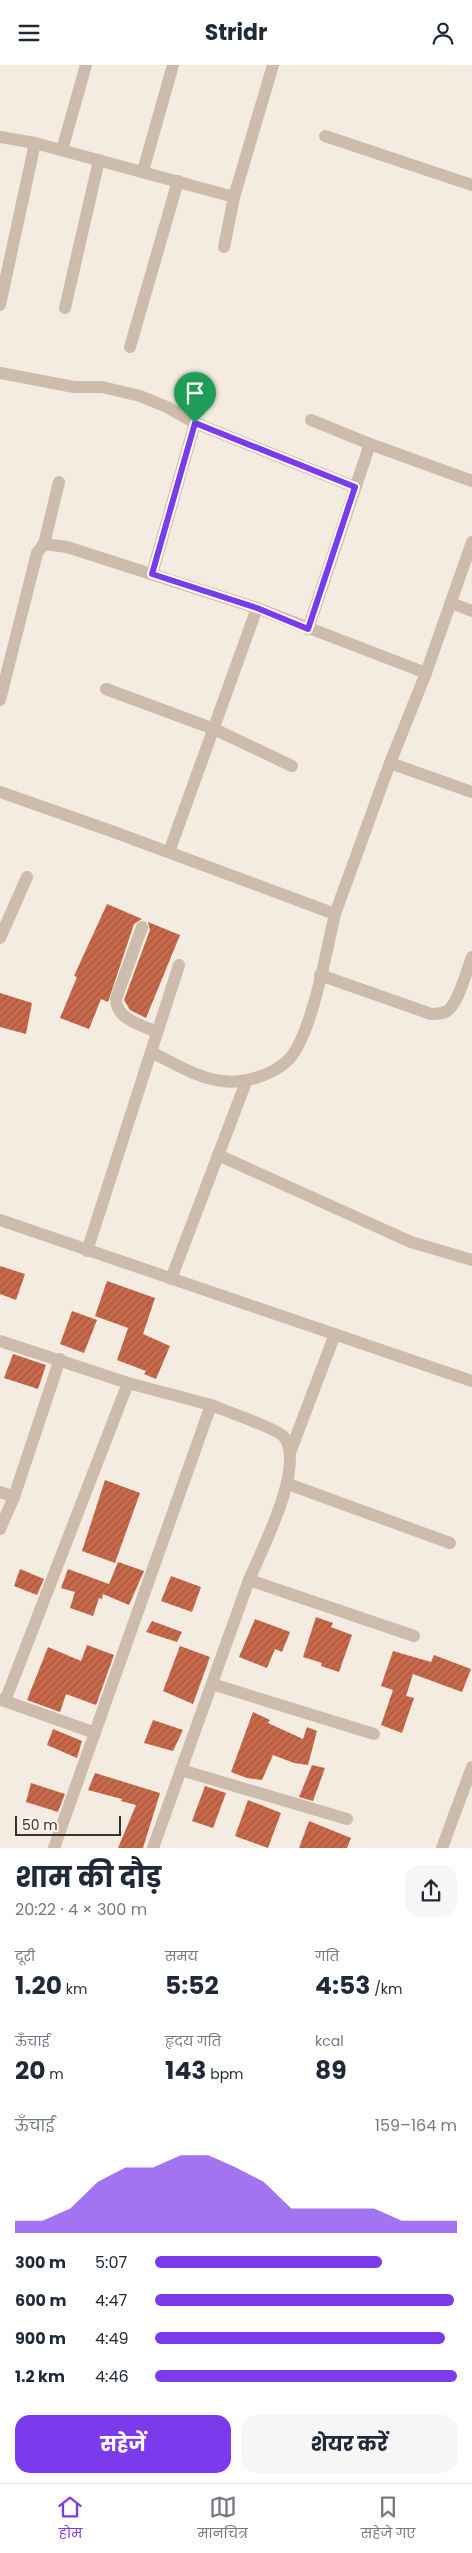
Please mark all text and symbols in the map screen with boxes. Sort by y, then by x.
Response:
text: Stridr [205,17,267,48]
icon: menu [15,19,43,47]
icon: person [429,19,457,47]
pin [174,372,216,423]
icon: arrive [181,379,209,407]
scale bar [15,1813,121,1836]
text: 50 m [22,1815,58,1835]
text: शाम की दौड़ [15,1858,161,1897]
button: share [405,1865,457,1917]
text: 20:22 · 4 × 300 m [15,1898,147,1921]
text: दूरी [15,1946,35,1966]
text: समय [165,1946,198,1966]
text: गति [315,1946,339,1966]
text: 1.20 [15,1968,62,2003]
text: 5:52 [165,1968,219,2003]
text: 4:53 [315,1968,370,2003]
text: km [62,1979,87,1999]
text: /km [370,1979,402,1999]
text: ऊँचाई [15,2031,50,2051]
text: हृदय गति [165,2031,221,2051]
text: kcal [315,2031,344,2051]
text: 20 [15,2053,46,2088]
text: 143 [165,2053,206,2088]
text: 89 [315,2053,347,2088]
text: m [46,2064,64,2084]
text: bpm [206,2064,244,2084]
text: ऊँचाई [15,2114,55,2137]
text: 159–164 m [375,2114,457,2137]
text: 300 m [15,2251,66,2274]
text: 5:07 [95,2251,127,2274]
text: 600 m [15,2289,66,2312]
text: 4:47 [95,2289,127,2312]
text: 900 m [15,2327,66,2350]
text: 4:49 [95,2327,129,2350]
text: 1.2 km [15,2365,65,2388]
text: 4:46 [95,2365,129,2388]
button: सहेजें [15,2415,231,2473]
button: शेयर करें [241,2415,457,2473]
tab: होम [56,2493,84,2544]
tab: मानचित्र [197,2493,248,2544]
tab: सहेजे गए [361,2493,415,2544]

